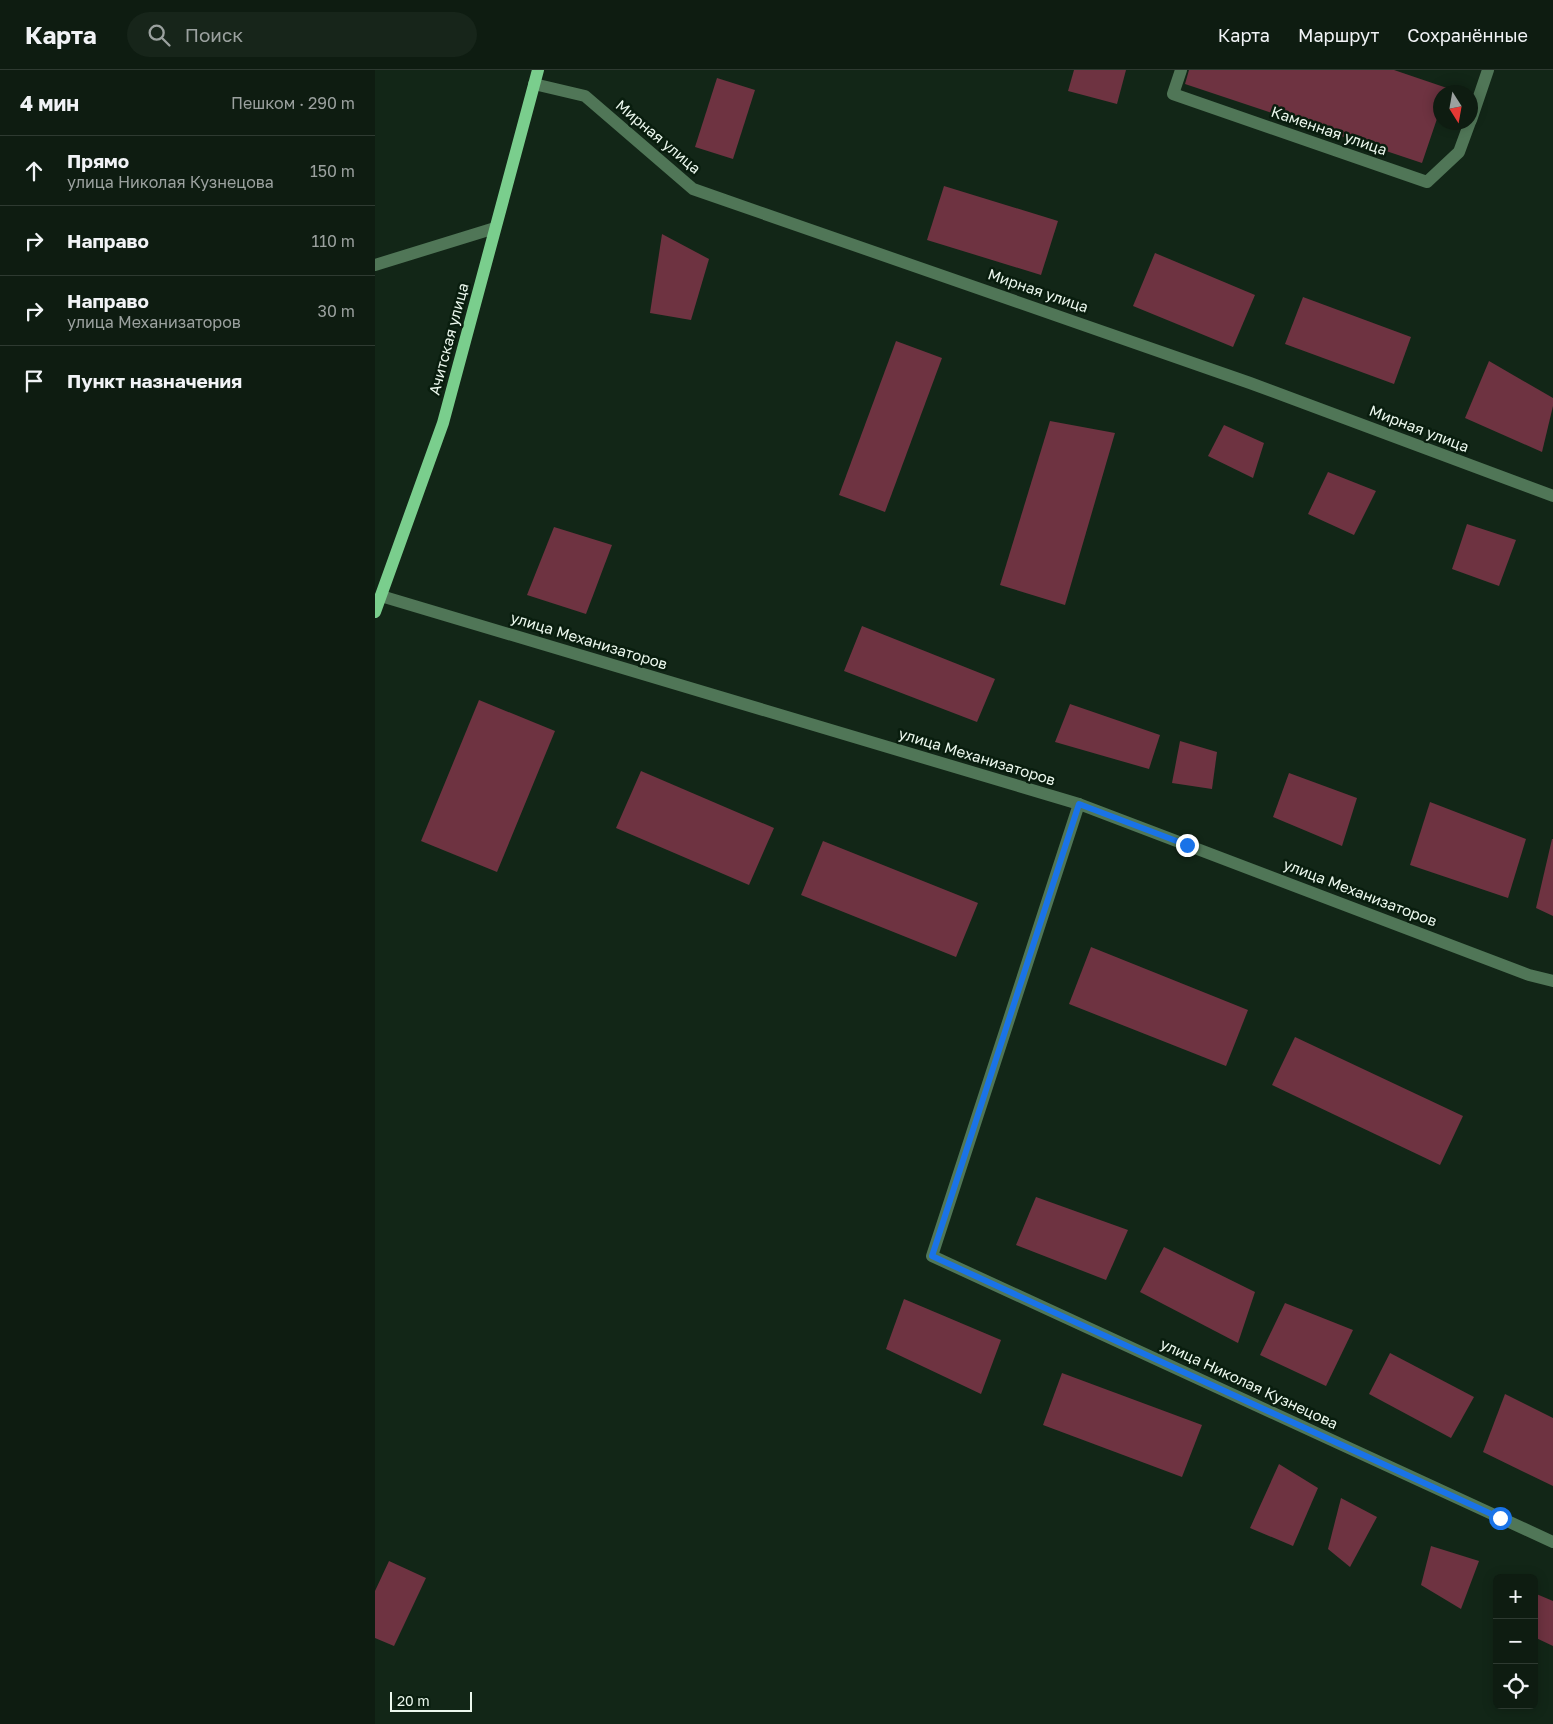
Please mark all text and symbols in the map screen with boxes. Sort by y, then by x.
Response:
search box [127,12,477,57]
text: Карта [25,20,97,49]
icon: search [145,21,173,49]
text: Поиск [185,23,243,46]
text: Карта [1218,24,1270,46]
text: Маршрут [1298,24,1379,46]
text: Сохранённые [1407,24,1528,46]
north arrow [1433,85,1478,130]
text: 4 мин [20,90,79,116]
text: Пешком · 290 m [231,93,355,113]
street label: Мирная улица [613,96,705,177]
street label: Каменная улица [1269,102,1390,158]
text: Прямо [67,149,129,172]
icon: ahead [20,157,48,185]
text: 150 m [310,161,355,181]
text: улица Николая Кузнецова [67,172,274,192]
icon: right [20,227,48,255]
text: Направо [67,229,149,252]
text: 110 m [311,231,355,251]
street label: Мирная улица [986,264,1091,316]
street label: Ачитская улица [424,281,472,397]
text: Направо [67,289,149,312]
icon: right [20,297,48,325]
text: 30 m [318,301,355,321]
text: улица Механизаторов [67,312,241,332]
icon: arrive [20,367,48,395]
text: Пункт назначения [67,369,242,392]
street label: Мирная улица [1367,401,1472,455]
street label: улица Механизаторов [509,608,670,672]
street label: улица Механизаторов [897,724,1058,788]
route end [1176,834,1199,857]
street label: улица Механизаторов [1281,854,1440,930]
street label: улица Николая Кузнецова [1158,1334,1341,1432]
route start [1489,1507,1512,1530]
map controls [1493,1574,1538,1709]
button: + [1493,1574,1538,1619]
button: − [1493,1619,1538,1664]
button: locate [1493,1664,1538,1709]
scale bar [390,1689,473,1712]
text: 20 m [397,1692,430,1709]

